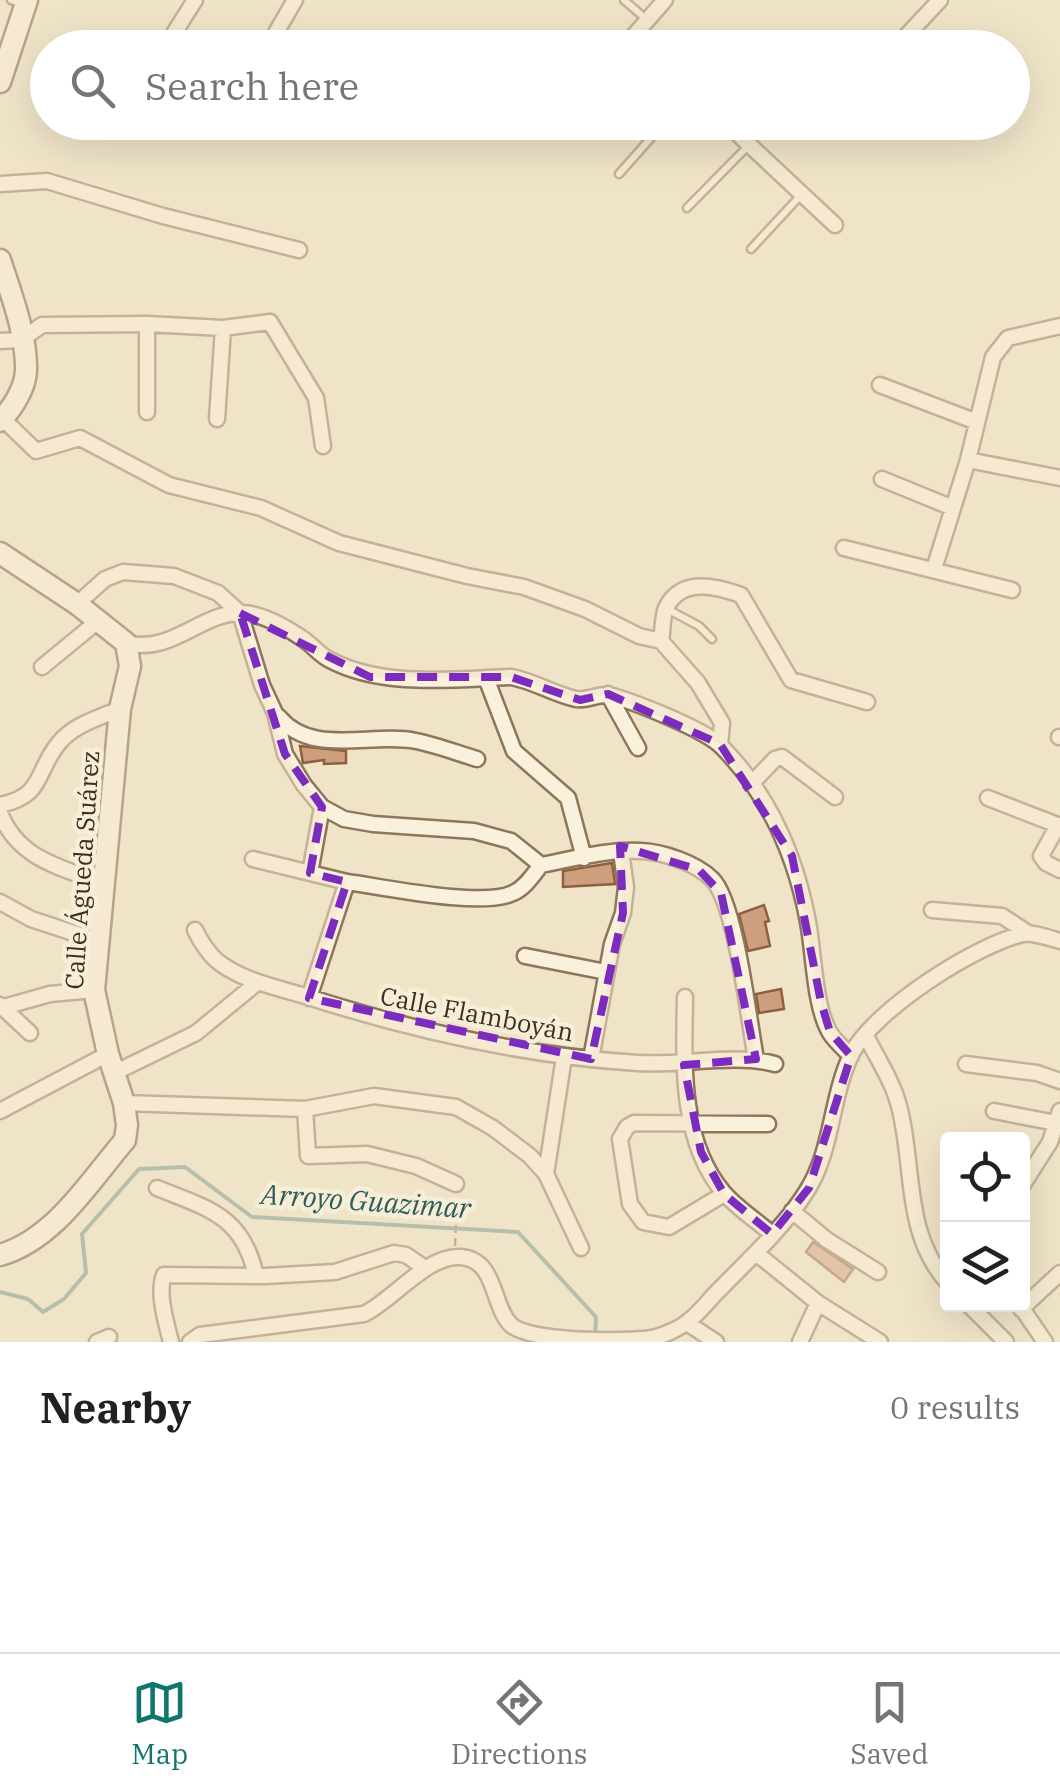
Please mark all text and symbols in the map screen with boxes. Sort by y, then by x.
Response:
search box [30,30,1030,140]
icon: search [65,58,120,113]
text: Search here [145,61,359,110]
street label: Calle Águeda Suárez [57,749,106,990]
street label: Calle Flamboyán [378,979,577,1048]
map controls [940,1132,1030,1312]
button: locate [940,1132,1030,1222]
water label: Arroyo Guazimar [258,1175,473,1226]
button: layers [940,1222,1030,1312]
text: Nearby [40,1380,191,1435]
text: 0 results [890,1386,1020,1428]
tab: Map [131,1675,188,1772]
tab: Directions [451,1675,587,1772]
tab: Saved [850,1675,929,1772]

